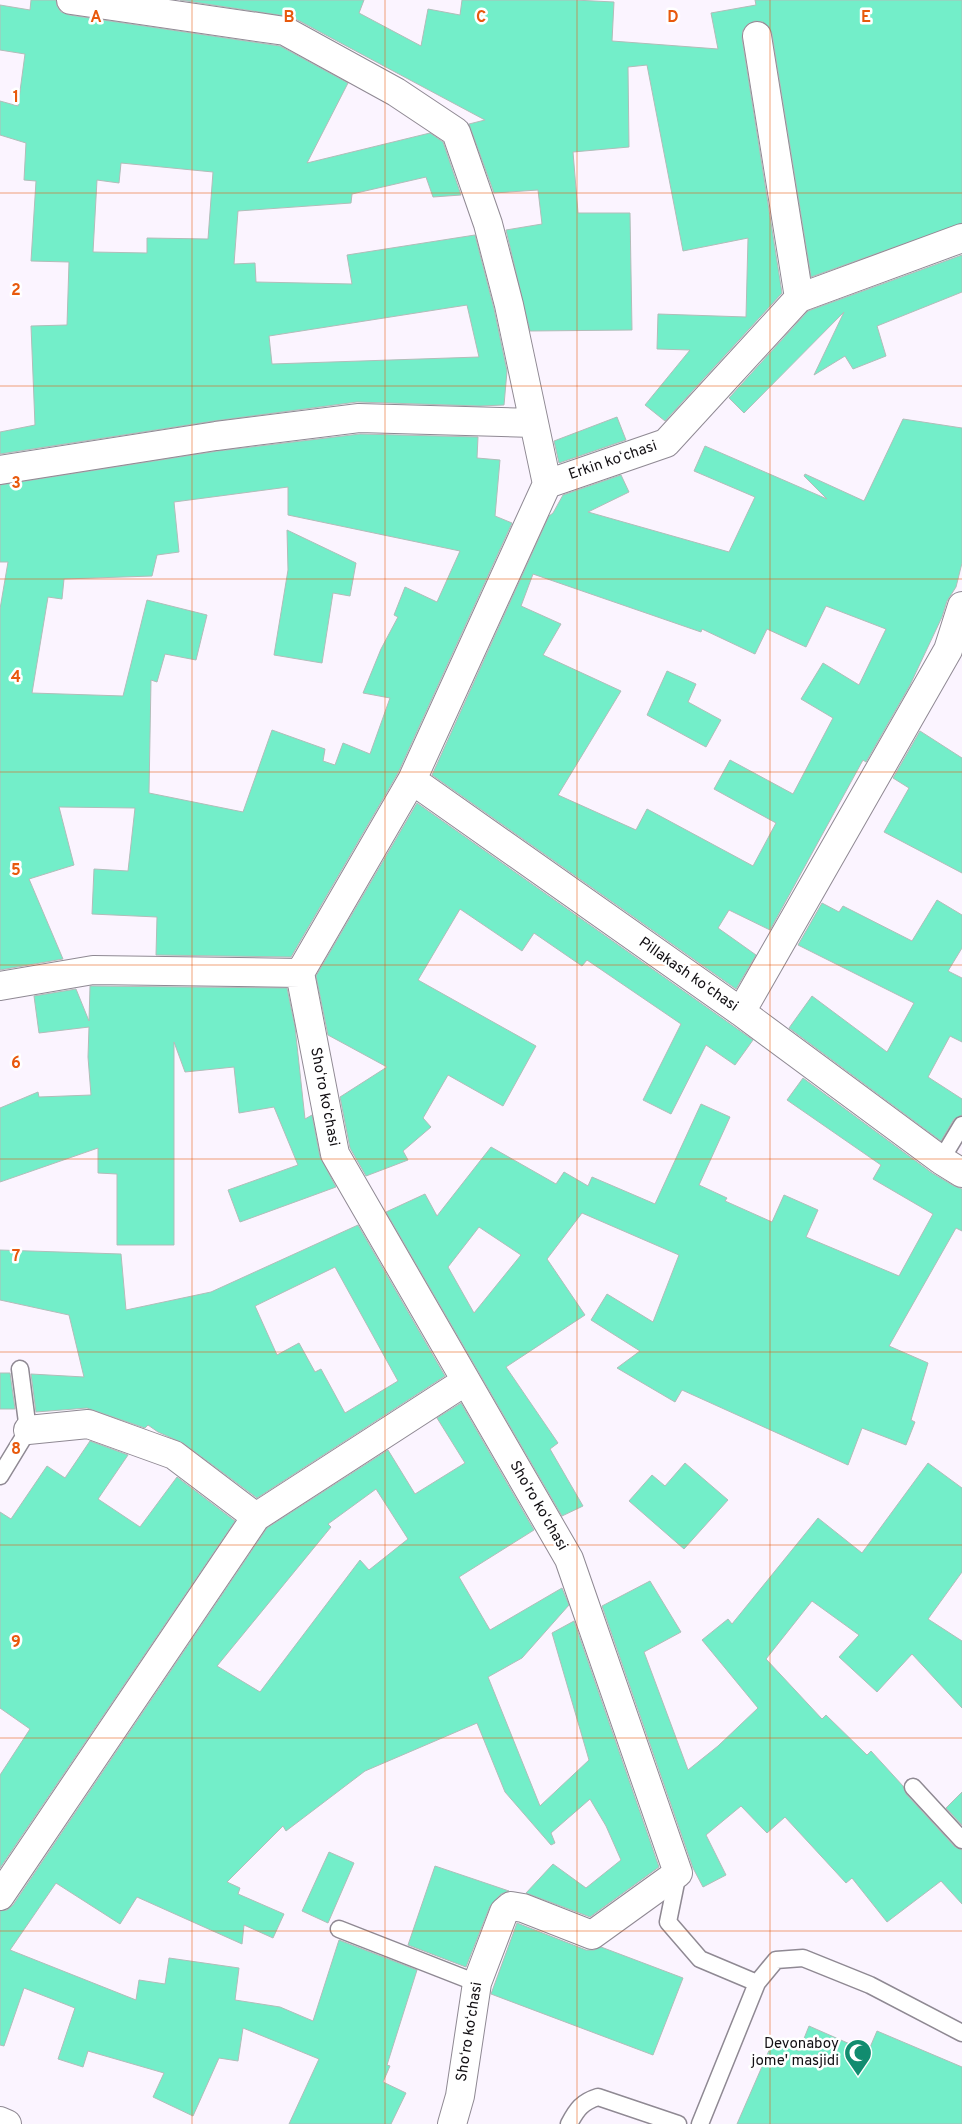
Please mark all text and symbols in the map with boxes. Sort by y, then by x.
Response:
text: A [90,8,102,28]
text: B [283,8,295,28]
text: C [476,8,486,28]
text: D [667,8,679,28]
text: E [861,8,871,28]
text: 1 [13,88,19,108]
text: 2 [11,281,21,301]
street label: Erkin koʻchasi [566,437,660,485]
text: 3 [11,474,21,494]
text: 4 [11,668,21,688]
text: 5 [11,861,21,881]
street label: Pillakash koʻchasi [634,934,742,1016]
street label: Shoʻro koʻchasi [305,1046,343,1148]
text: 6 [11,1054,21,1074]
text: 7 [12,1247,20,1267]
text: 8 [11,1440,21,1460]
street label: Shoʻro koʻchasi [505,1458,571,1554]
text: 9 [11,1633,21,1653]
street label: Shoʻro koʻchasi [453,1981,487,2083]
place label: Devonaboy jome' masjidi [751,2035,839,2071]
mosque icon: Devonaboy jome' masjidi [843,2038,873,2077]

